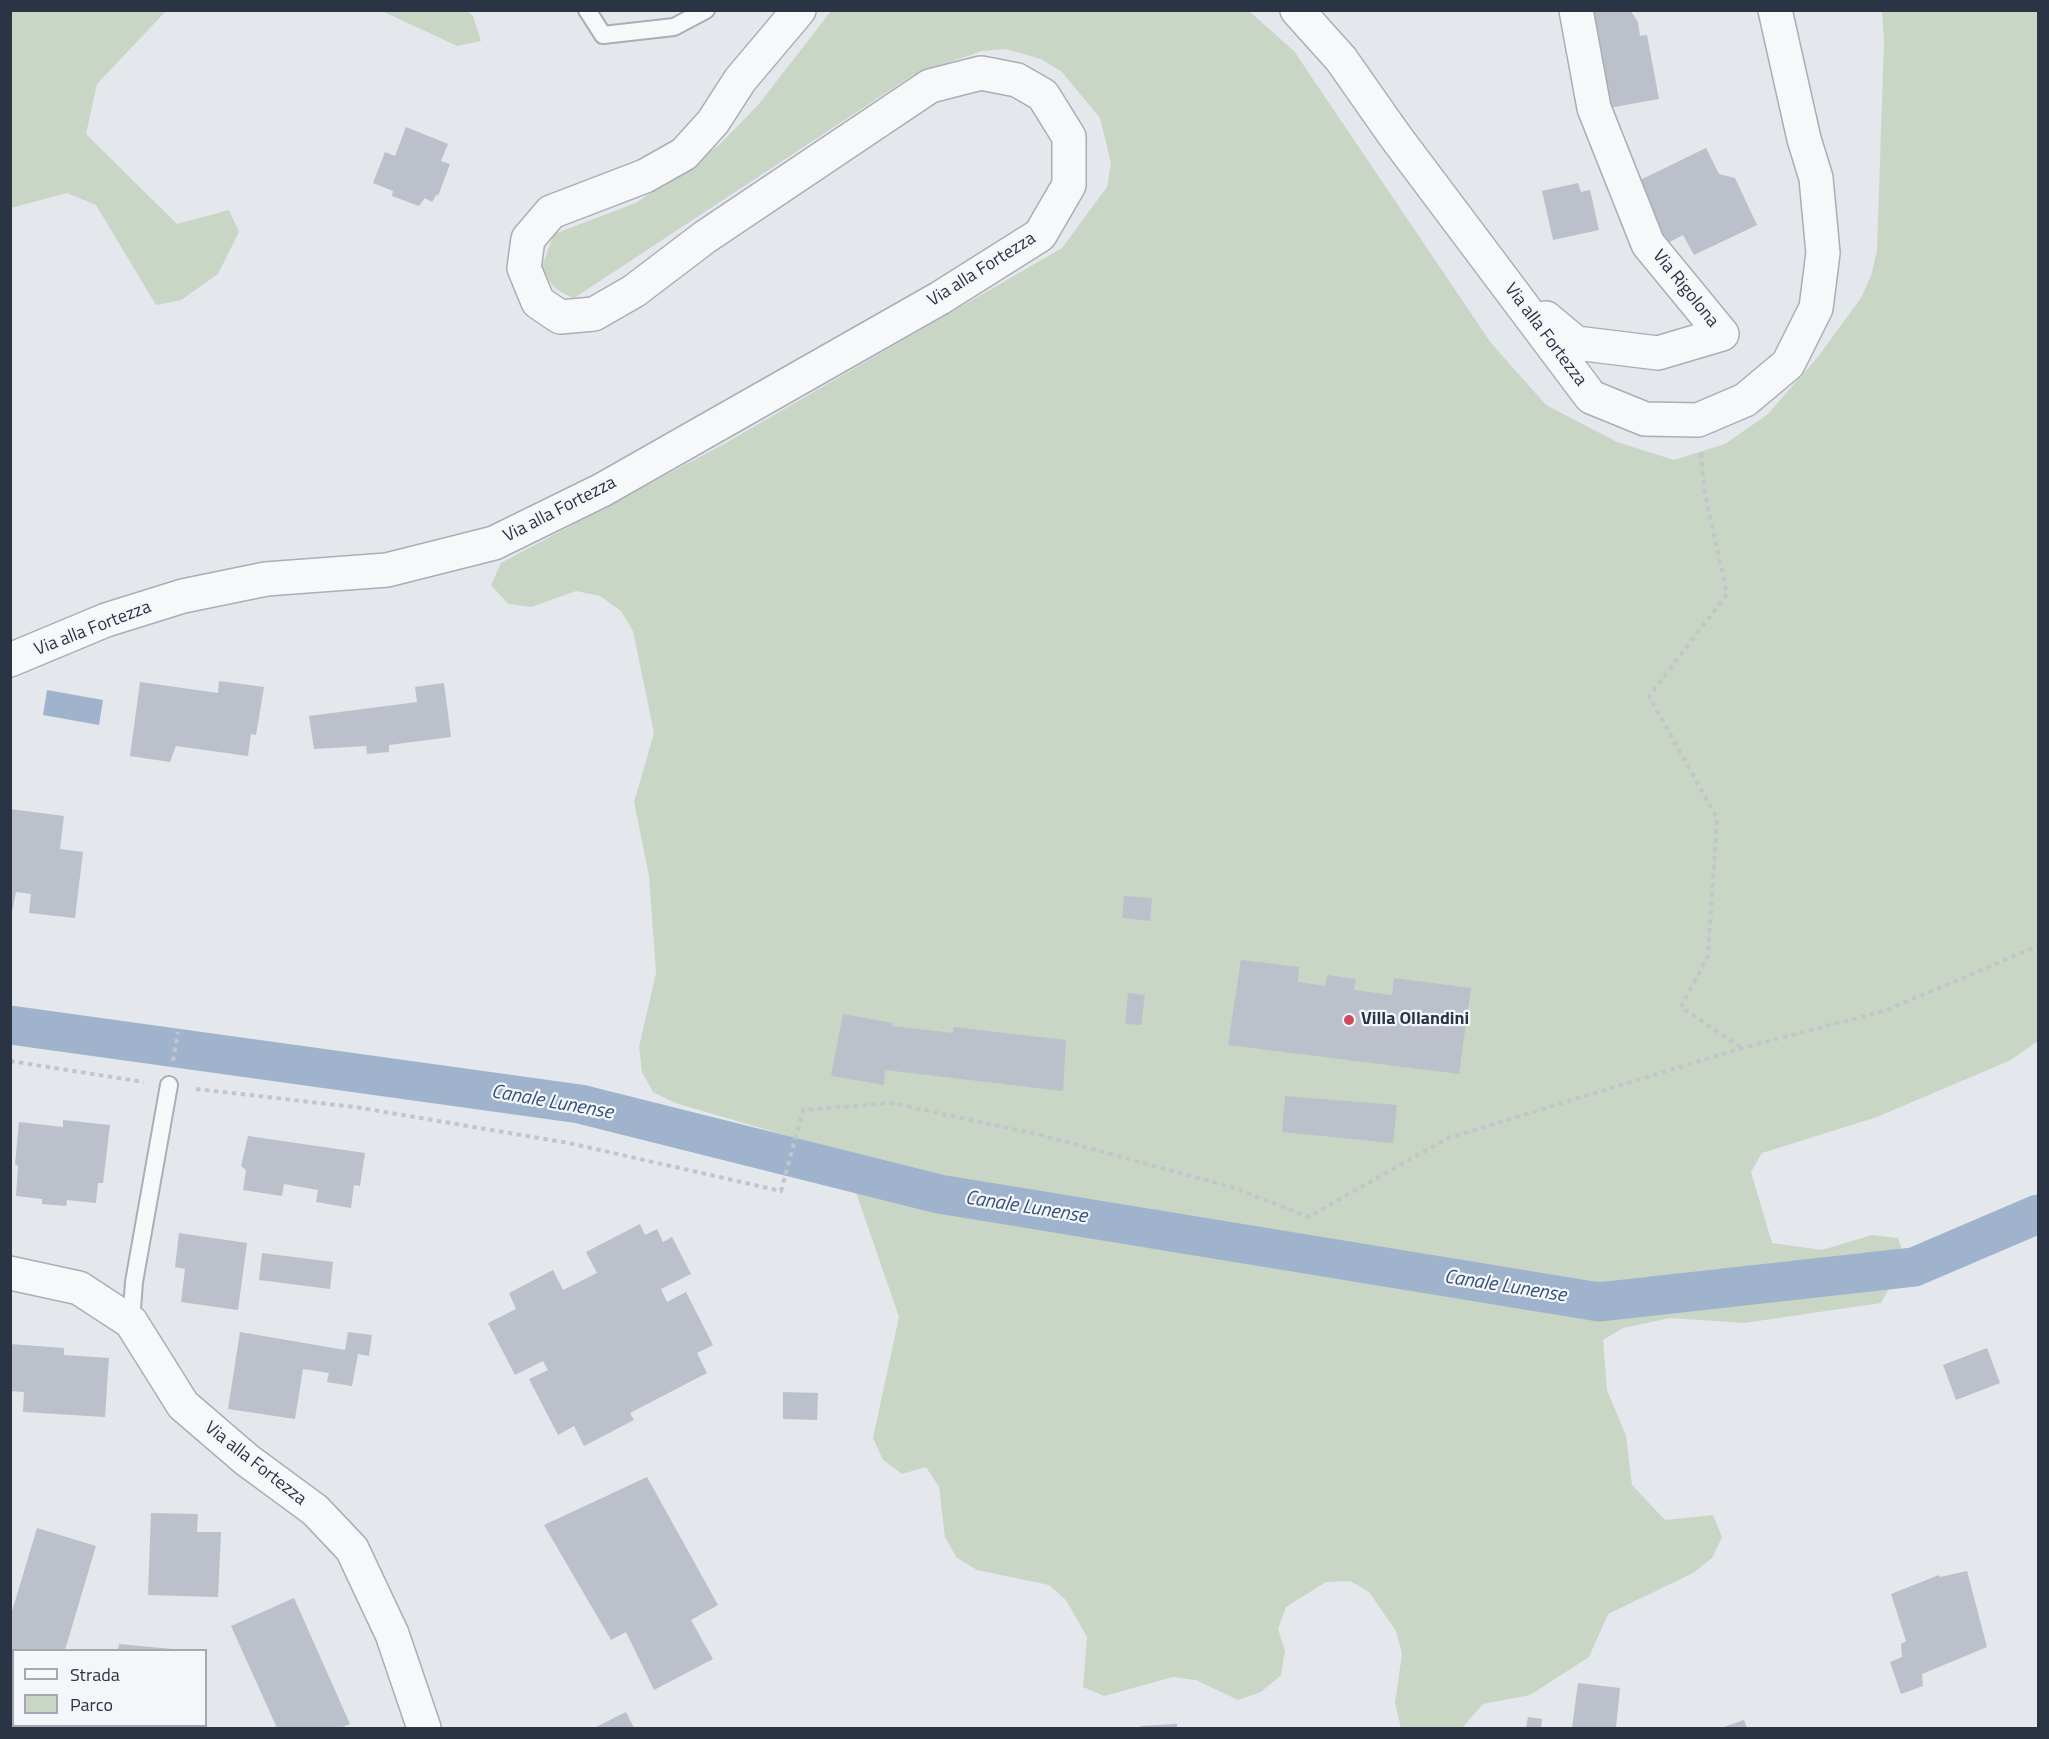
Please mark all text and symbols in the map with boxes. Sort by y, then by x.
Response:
street label: Via alla Fortezza [924,228,1040,312]
street label: Via Rigolona [1647,246,1723,332]
street label: Via alla Fortezza [1499,279,1591,391]
street label: Via alla Fortezza [500,472,620,548]
street label: Via alla Fortezza [32,597,154,661]
place label: Villa Ollandini [1361,1009,1469,1031]
marker: Villa Ollandini [1342,1013,1356,1027]
water label: Canale Lunense [489,1080,615,1126]
water label: Canale Lunense [963,1187,1089,1229]
water label: Canale Lunense [1442,1266,1568,1308]
street label: Via alla Fortezza [200,1418,310,1510]
legend [12,1649,207,1727]
text: Strada [70,1661,120,1688]
text: Parco [70,1691,113,1718]

